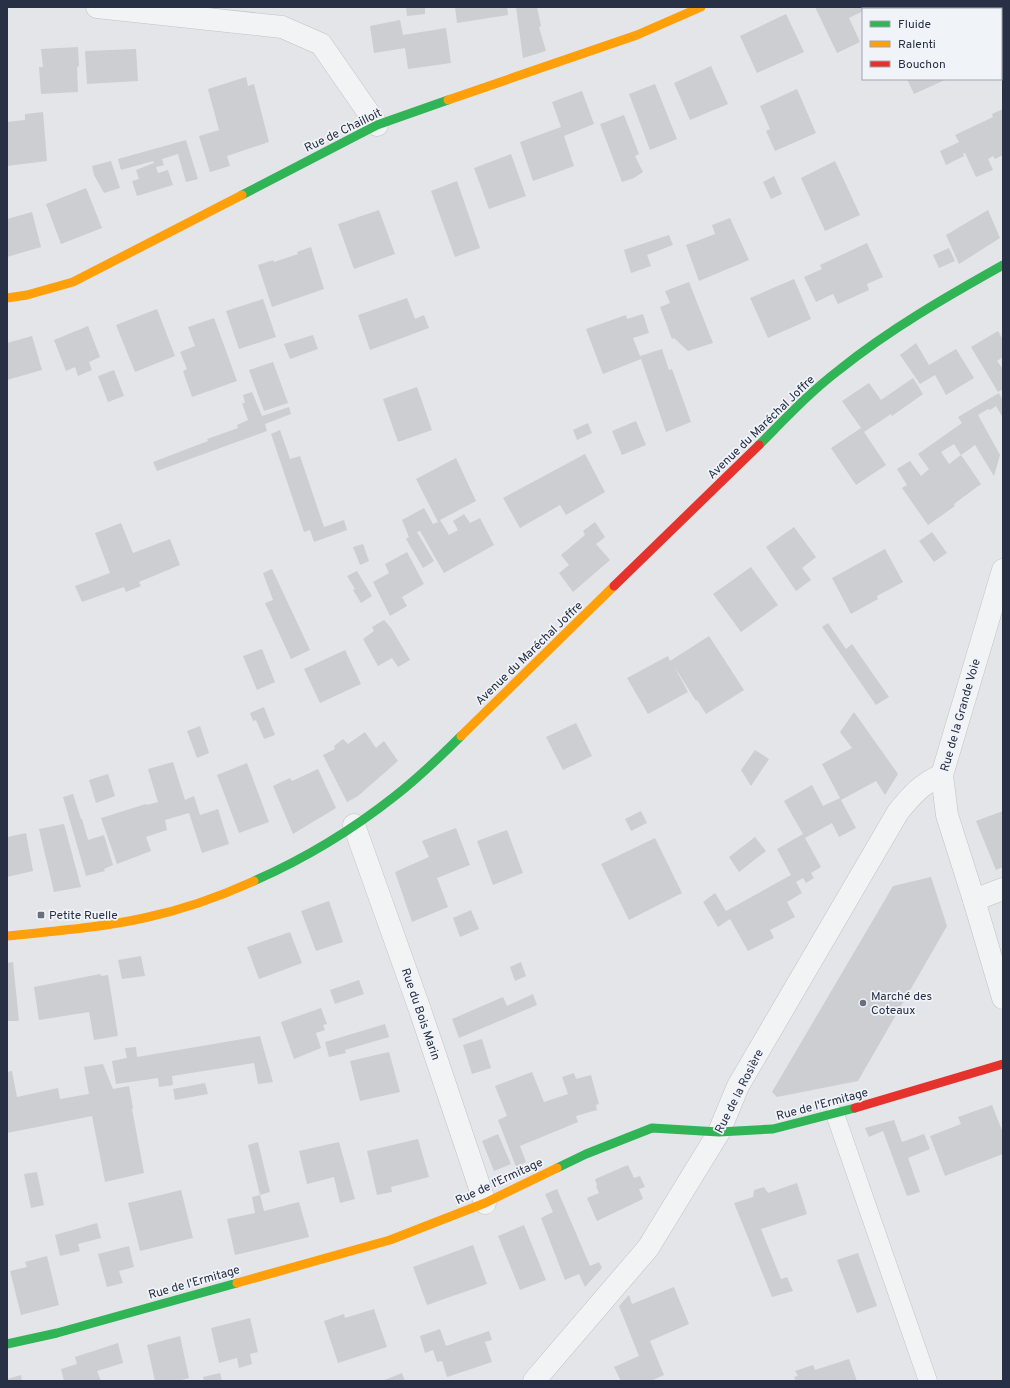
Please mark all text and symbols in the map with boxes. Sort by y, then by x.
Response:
legend [862,8,1002,80]
text: Fluide [898,17,931,33]
text: Ralenti [898,37,936,53]
text: Bouchon [898,57,946,73]
street label: Rue de Chailloit [302,105,385,157]
street label: Avenue du Maréchal Joffre [705,372,819,483]
street label: Avenue du Maréchal Joffre [473,598,587,709]
street label: Rue de la Grande Voie [937,657,985,774]
place label: Petite Ruelle [49,908,118,924]
marker: Petite Ruelle [36,910,46,920]
street label: Rue du Bois Marin [397,966,443,1063]
place label: Marché des Coteaux [871,989,932,1019]
marker: Marché des Coteaux [858,998,868,1008]
street label: Rue de la Rosière [712,1047,768,1136]
street label: Rue de l'Ermitage [775,1085,870,1125]
street label: Rue de l'Ermitage [453,1155,546,1209]
street label: Rue de l'Ermitage [147,1262,242,1304]

